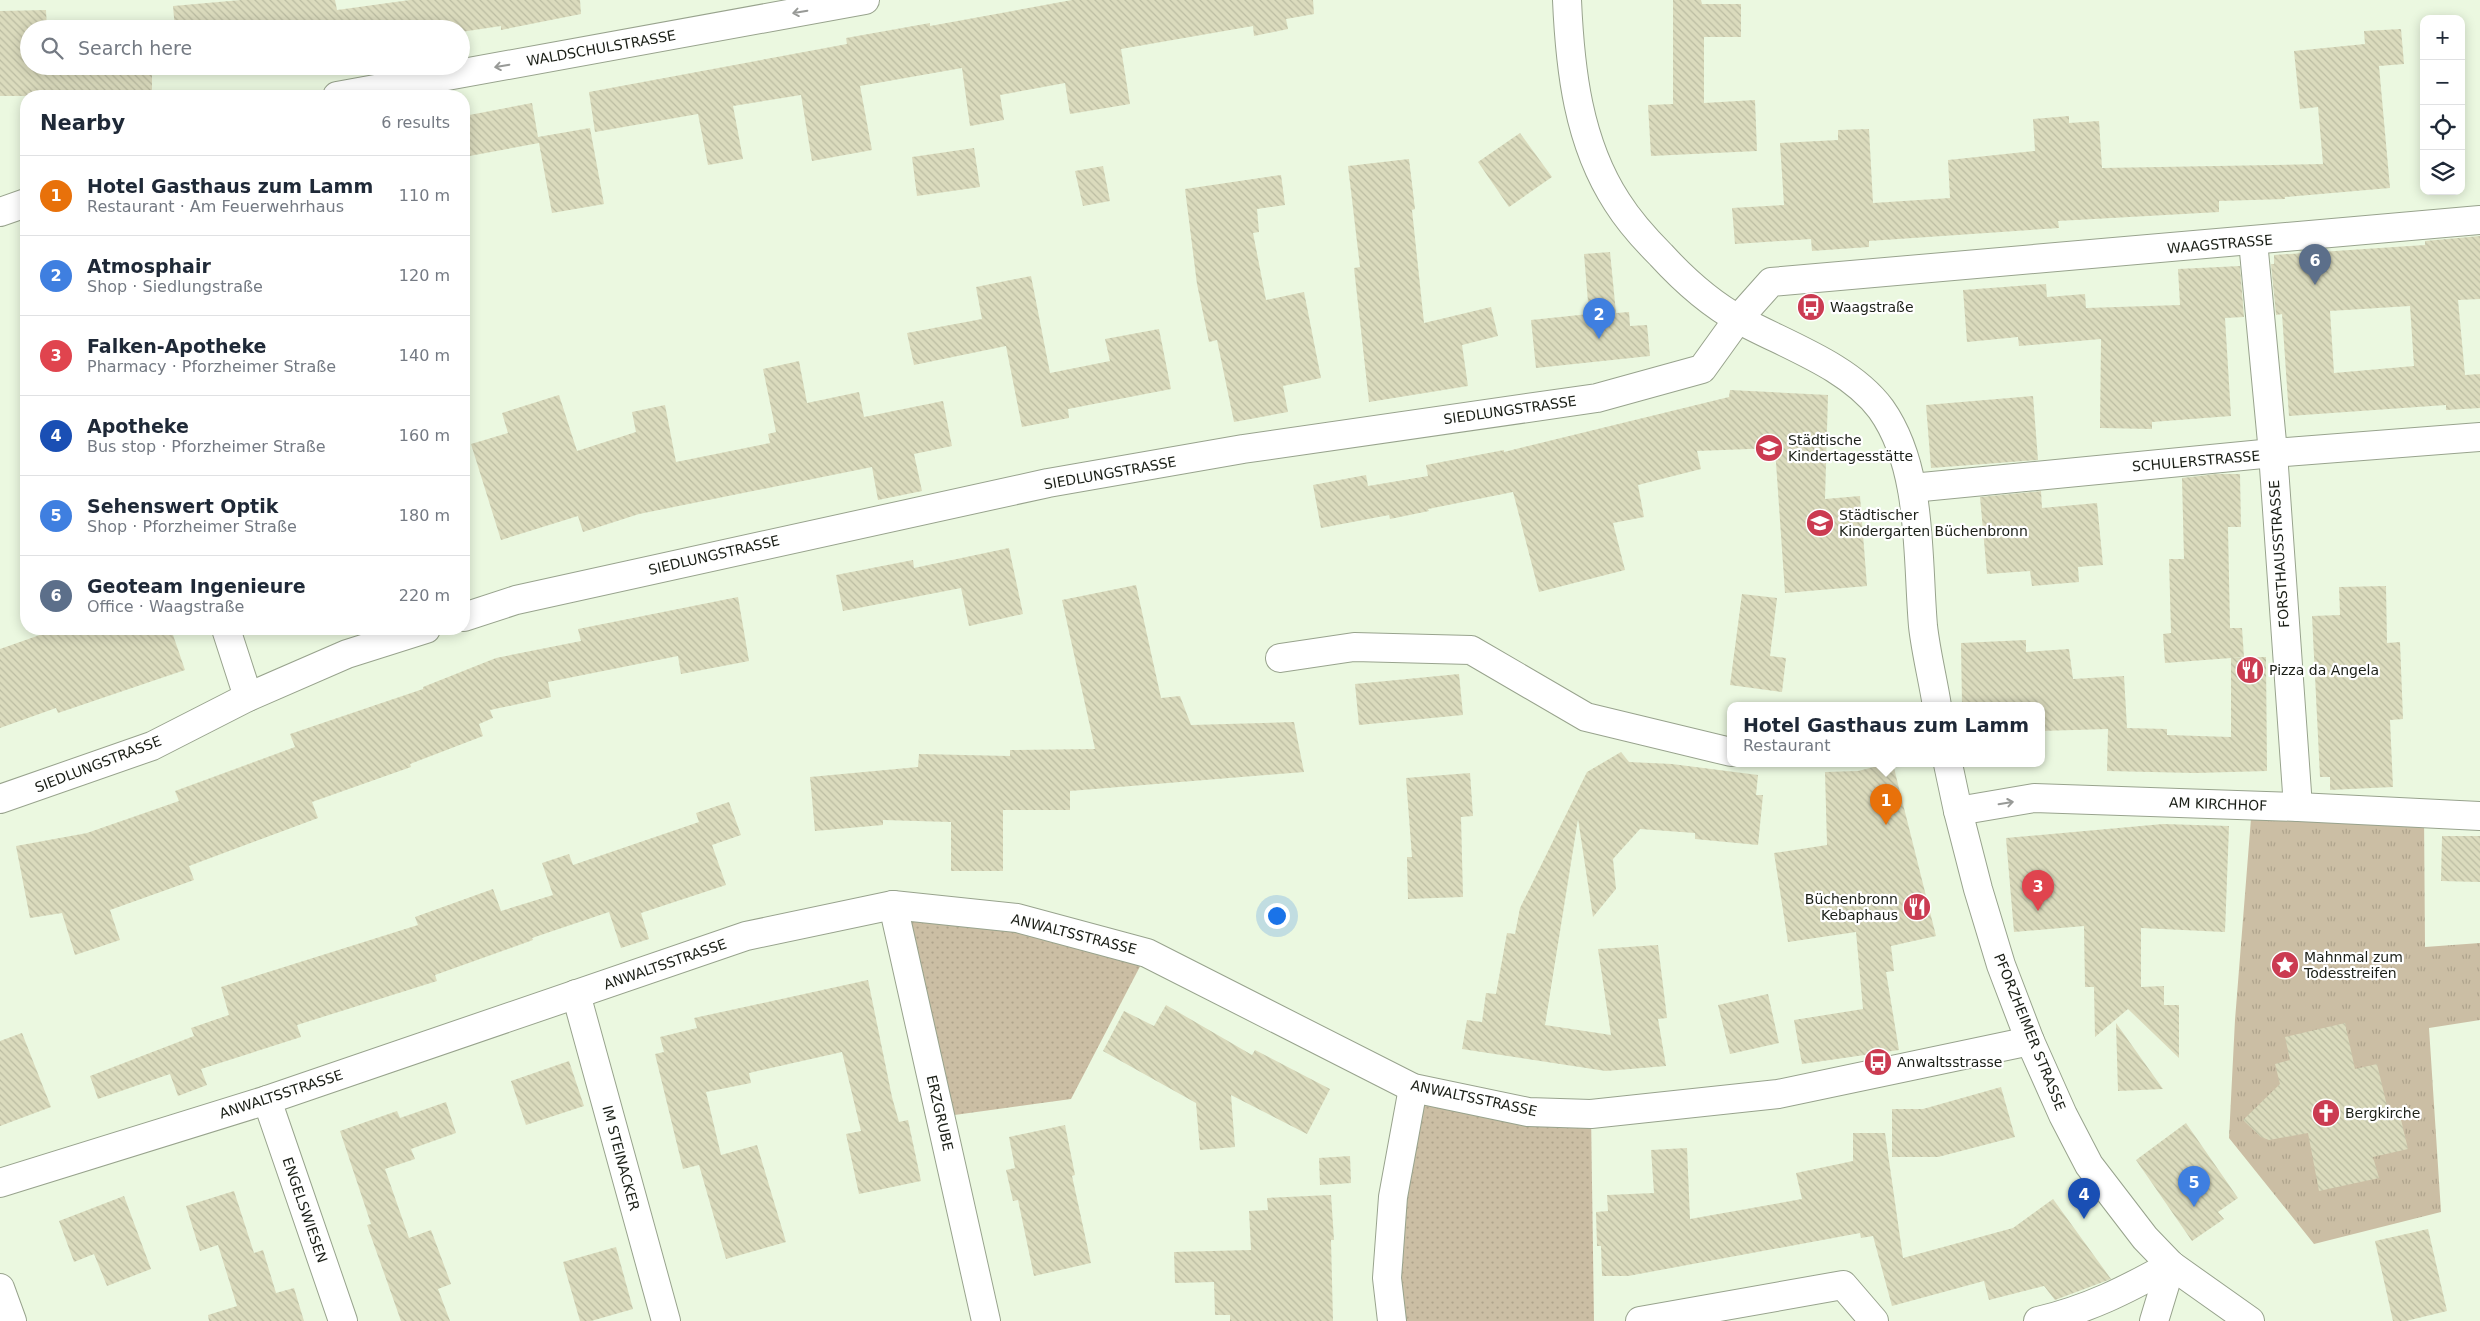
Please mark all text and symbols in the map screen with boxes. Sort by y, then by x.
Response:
one-way arrow [792,7,808,17]
map controls [2420,15,2465,195]
button: + [2420,15,2465,60]
search box [20,20,470,75]
street label: WALDSCHULSTRASSE [525,27,677,69]
icon: search [38,34,66,62]
text: Search here [78,37,192,59]
button: − [2420,60,2465,105]
one-way arrow [495,62,511,71]
button: locate [2420,105,2465,150]
text: Nearby [40,111,125,135]
text: 6 results [381,113,450,132]
button: layers [2420,150,2465,195]
text: Hotel Gasthaus zum Lamm [87,175,373,197]
text: 1 [50,186,62,205]
text: 110 m [399,186,450,205]
text: Restaurant · Am Feuerwehrhaus [87,197,344,216]
street label: WAAGSTRASSE [2166,231,2274,257]
pin: 6 [2299,244,2331,285]
text: Atmosphair [87,255,211,277]
text: 2 [50,266,62,285]
text: 120 m [399,266,450,285]
text: Shop · Siedlungstraße [87,277,263,296]
bus stop icon: Waagstraße [1796,292,1826,322]
pin: 2 [1583,298,1615,339]
place label: Waagstraße [1830,299,1914,315]
text: Falken-Apotheke [87,335,267,357]
text: 3 [50,346,62,365]
text: 140 m [399,346,450,365]
text: Pharmacy · Pforzheimer Straße [87,357,336,376]
street label: SIEDLUNGSTRASSE [1442,393,1578,427]
text: Apotheke [87,415,189,437]
text: 4 [50,426,62,445]
text: 160 m [399,426,450,445]
place label: Städtische Kindertagesstätte [1788,432,1913,464]
school or university icon: Städtische Kindertagesstätte [1754,433,1784,463]
text: Bus stop · Pforzheimer Straße [87,437,326,456]
street label: SCHULERSTRASSE [2131,447,2261,475]
street label: SIEDLUNGSTRASSE [1043,453,1177,493]
street label: FORSTHAUSSTRASSE [2266,479,2292,629]
text: Sehenswert Optik [87,495,278,517]
text: 5 [50,506,62,525]
text: 180 m [399,506,450,525]
place label: Städtischer Kindergarten Büchenbronn [1839,507,2028,539]
school or university icon: Städtischer Kindergarten Büchenbronn [1805,508,1835,538]
text: Shop · Pforzheimer Straße [87,517,297,536]
street label: SIEDLUNGSTRASSE [647,532,781,578]
text: Geoteam Ingenieure [87,575,306,597]
text: 6 [50,586,62,605]
text: 220 m [399,586,450,605]
text: Office · Waagstraße [87,597,244,616]
restaurant icon: Pizza da Angela [2235,655,2265,685]
place label: Pizza da Angela [2269,662,2379,678]
popup [1727,702,2045,767]
text: Hotel Gasthaus zum Lamm [1743,714,2029,736]
street label: SIEDLUNGSTRASSE [33,733,163,795]
text: Restaurant [1743,736,1831,755]
pin: 1 [1870,784,1902,825]
street label: AM KIRCHHOF [2169,794,2267,814]
one-way arrow [1997,798,2013,808]
pin: 3 [2022,870,2054,911]
place label: Büchenbronn Kebaphaus [1805,891,1898,923]
restaurant icon: Büchenbronn Kebaphaus [1902,892,1932,922]
your location [1264,903,1290,929]
street label: ANWALTSSTRASSE [1010,911,1138,957]
street label: ANWALTSSTRASSE [601,935,729,993]
place label: Mahnmal zum Todesstreifen [2303,949,2403,981]
place icon: Mahnmal zum Todesstreifen [2270,950,2300,980]
street label: PFORZHEIMER STRASSE [1991,951,2069,1113]
bus stop icon: Anwaltsstrasse [1863,1047,1893,1077]
place label: Anwaltsstrasse [1897,1054,2002,1070]
street label: ANWALTSSTRASSE [217,1066,345,1122]
street label: ERZGRUBE [923,1073,957,1153]
street label: ANWALTSSTRASSE [1409,1077,1539,1119]
church icon: Bergkirche [2311,1098,2341,1128]
street label: IM STEINACKER [599,1104,643,1213]
place label: Bergkirche [2345,1105,2420,1121]
street label: ENGELSWIESEN [279,1155,331,1265]
pin: 5 [2178,1166,2210,1207]
pin: 4 [2068,1178,2100,1219]

